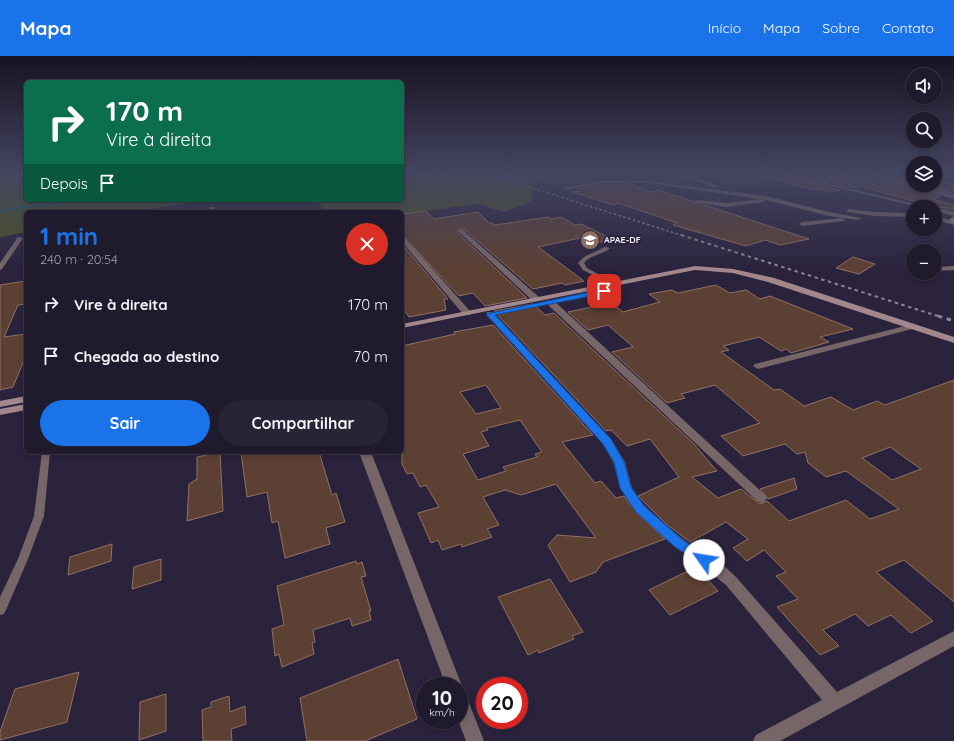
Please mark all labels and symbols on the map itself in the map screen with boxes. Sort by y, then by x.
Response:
school or university icon: APAE-DF [579,229,601,251]
place label: APAE-DF [604,234,641,245]
pin [587,274,621,308]
position arrow [683,539,725,581]
speed limit sign: 20 [476,677,528,729]

